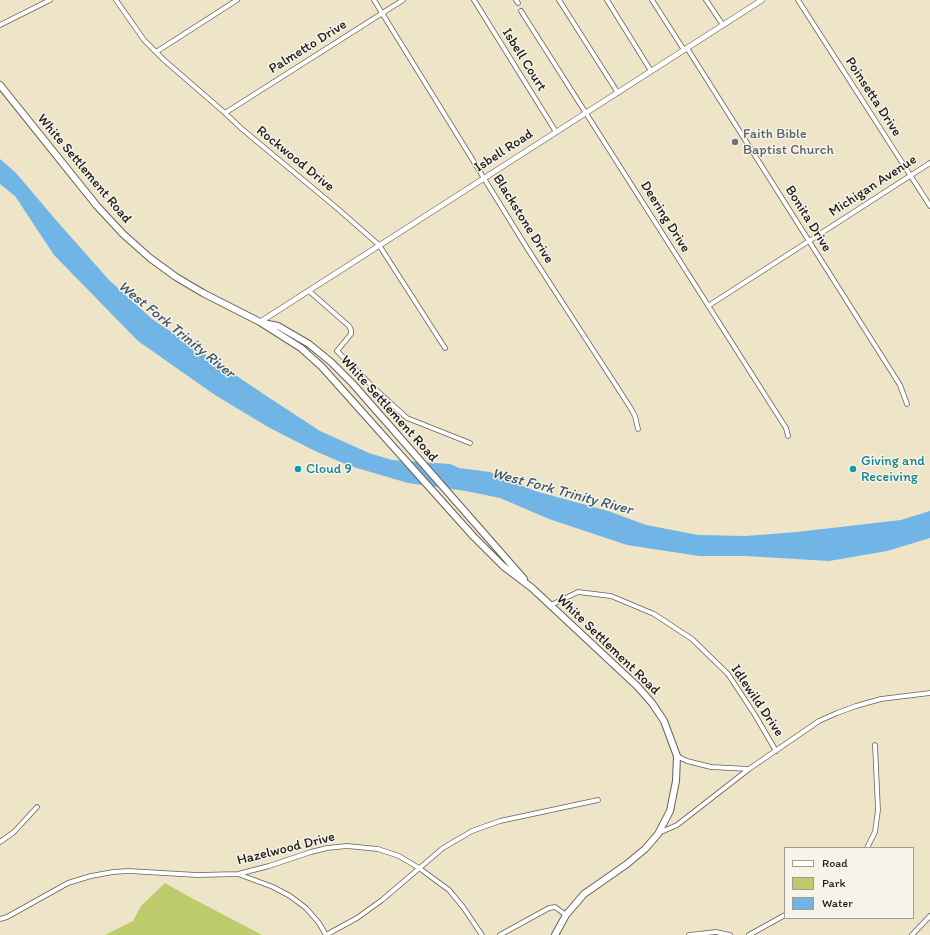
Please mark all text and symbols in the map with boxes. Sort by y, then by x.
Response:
street label: Palmetto Drive [266,16,350,78]
street label: Isbell Court [498,25,550,95]
street label: Poinsetta Drive [841,54,905,140]
street label: White Settlement Road [33,111,135,227]
street label: Rockwood Drive [253,122,337,196]
street label: Isbell Road [471,126,537,176]
place label: Faith Bible Baptist Church [743,126,834,158]
marker: Faith Bible Baptist Church [730,137,740,147]
street label: Michigan Avenue [826,151,920,221]
street label: Blackstone Drive [489,171,557,267]
street label: Deering Drive [636,178,694,256]
street label: Bonita Drive [781,183,835,255]
water label: West Fork Trinity River [114,277,238,383]
street label: White Settlement Road [337,352,441,466]
place label: Giving and Receiving [861,453,925,486]
place label: Cloud 9 [306,461,352,477]
marker: Cloud 9 [293,464,303,474]
marker: Giving and Receiving [848,464,858,474]
water label: West Fork Trinity River [490,465,634,519]
street label: White Settlement Road [553,591,663,699]
street label: Idlewild Drive [727,662,787,740]
street label: Hazelwood Drive [235,829,337,869]
legend [784,847,914,919]
text: Road [822,856,848,870]
text: Park [822,876,846,890]
text: Water [822,896,853,910]

